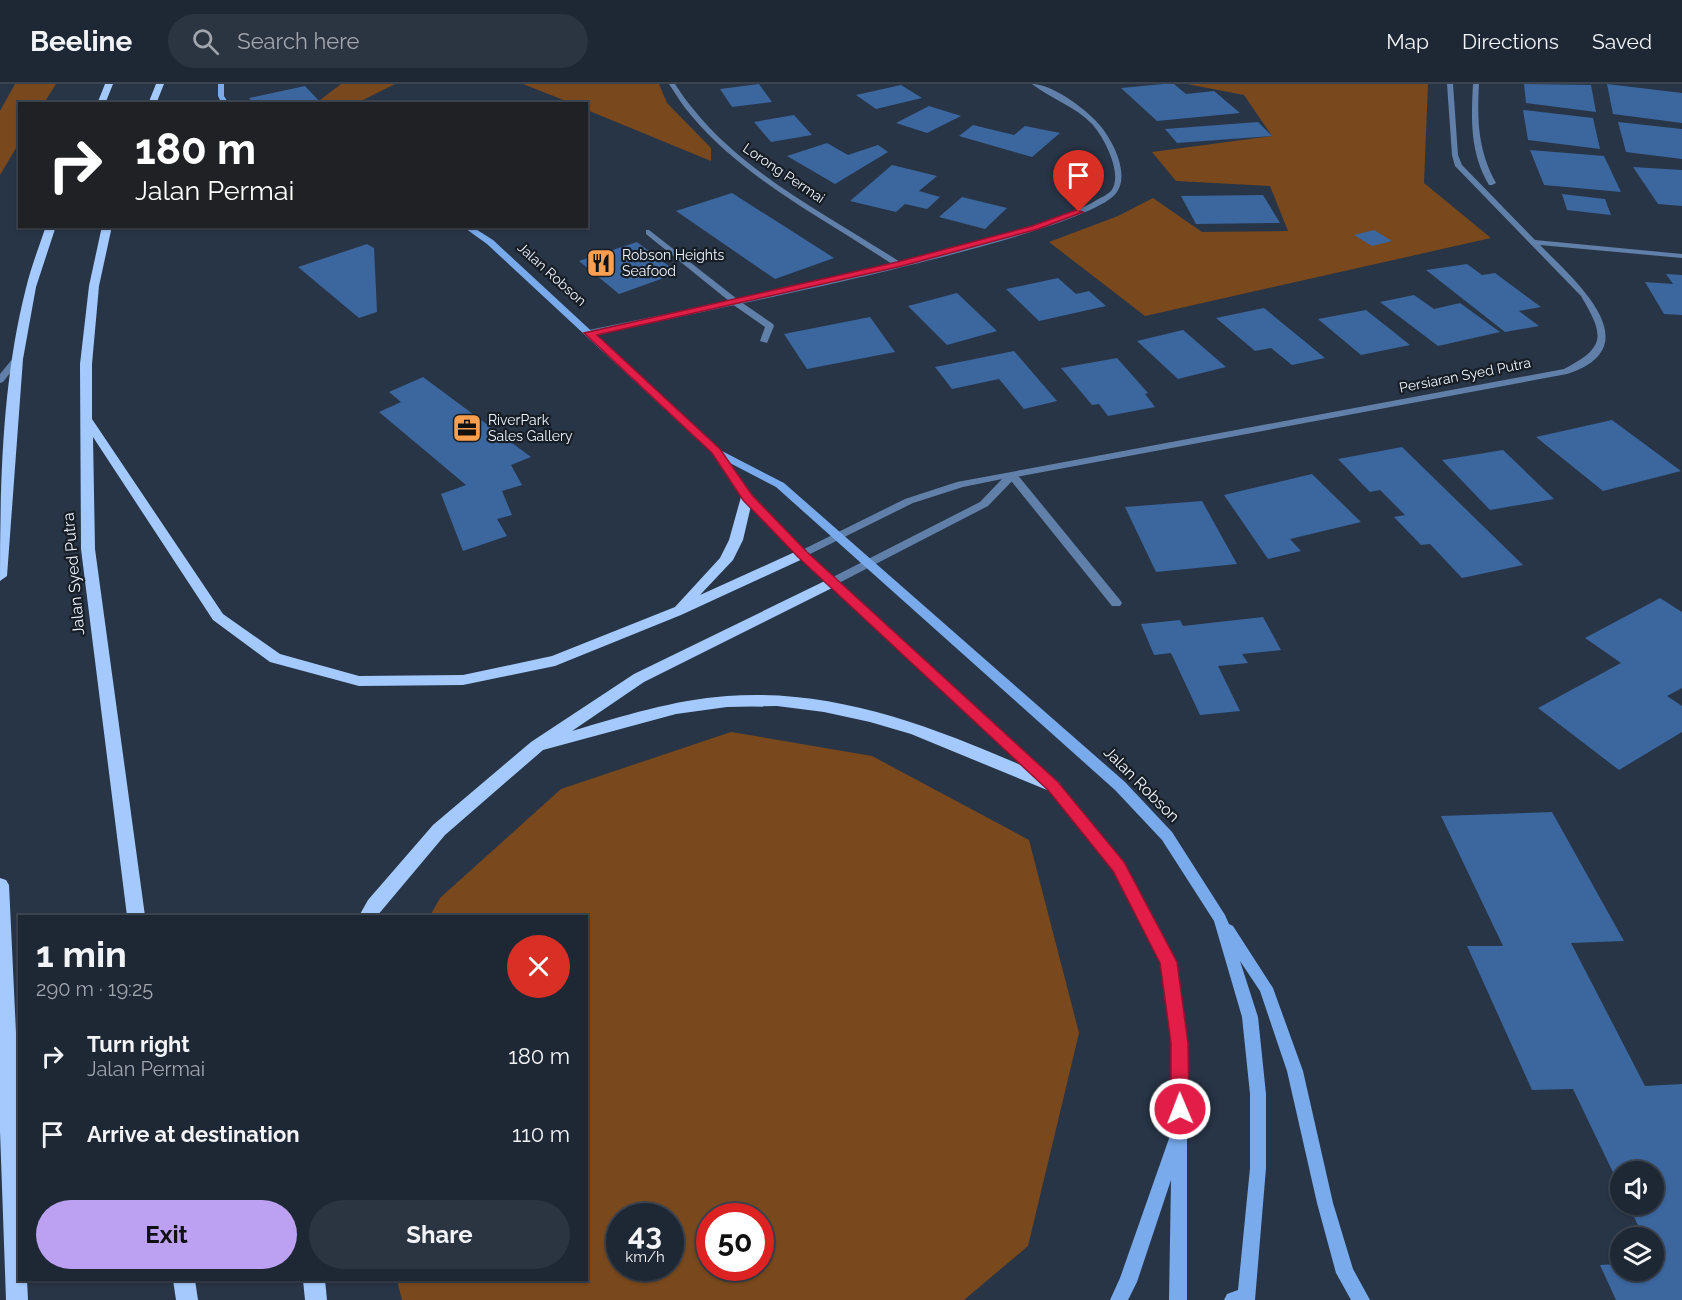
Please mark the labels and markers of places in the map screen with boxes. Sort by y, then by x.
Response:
pin [1053,150,1104,212]
restaurant icon: Robson Heights Seafood [585,247,617,279]
place label: Robson Heights Seafood [622,247,725,279]
office icon: RiverPark Sales Gallery [451,412,483,444]
place label: RiverPark Sales Gallery [488,412,573,444]

